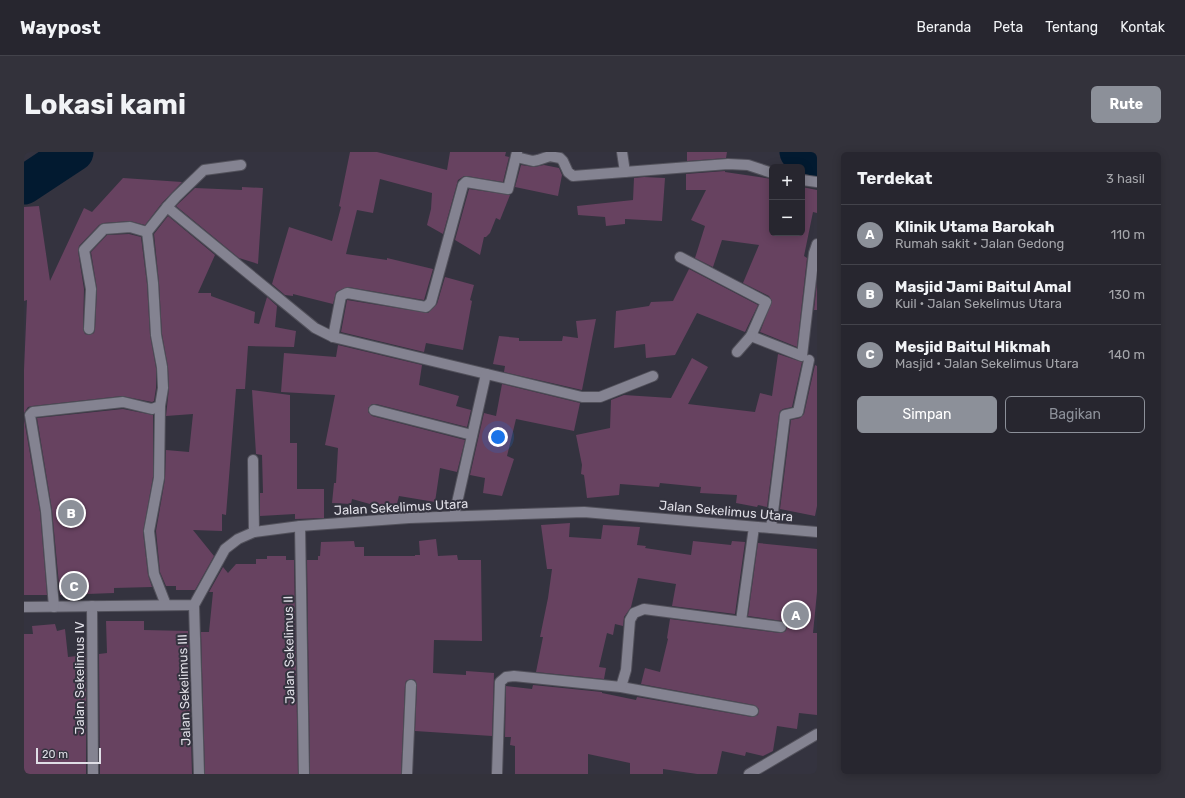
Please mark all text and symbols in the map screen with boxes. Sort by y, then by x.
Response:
text: Waypost [20,16,101,39]
text: Beranda [917,19,971,36]
text: Peta [993,19,1023,36]
text: Tentang [1045,19,1098,36]
text: Kontak [1120,19,1165,36]
button: Rute [1091,86,1161,123]
text: Lokasi kami [24,88,186,121]
map controls [769,164,805,236]
button: + [769,164,805,200]
text: Terdekat [857,168,932,188]
text: 3 hasil [1106,171,1145,186]
button: − [769,200,805,236]
text: Klinik Utama Barokah [895,218,1054,236]
text: A [865,227,875,242]
text: 110 m [1111,227,1145,242]
text: Rumah sakit · Jalan Gedong [895,236,1064,251]
text: Masjid Jami Baitul Amal [895,278,1071,296]
text: B [865,287,875,302]
text: 130 m [1109,287,1145,302]
text: Kuil · Jalan Sekelimus Utara [895,296,1062,311]
text: Mesjid Baitul Hikmah [895,338,1051,356]
text: C [865,347,875,362]
text: 140 m [1108,347,1145,362]
text: Masjid · Jalan Sekelimus Utara [895,356,1079,371]
button: Simpan [857,396,997,433]
button: Bagikan [1005,396,1145,433]
your location [488,427,508,447]
street label: Jalan Sekelimus Utara [333,496,469,518]
pin: B [58,498,84,528]
street label: Jalan Sekelimus Utara [658,498,794,524]
pin: C [61,571,87,601]
street label: Jalan Sekelimus II [281,596,297,704]
pin: A [783,600,809,630]
street label: Jalan Sekelimus IV [72,621,87,735]
street label: Jalan Sekelimus III [175,634,193,746]
scale bar [36,746,101,765]
text: 20 m [42,748,68,761]

